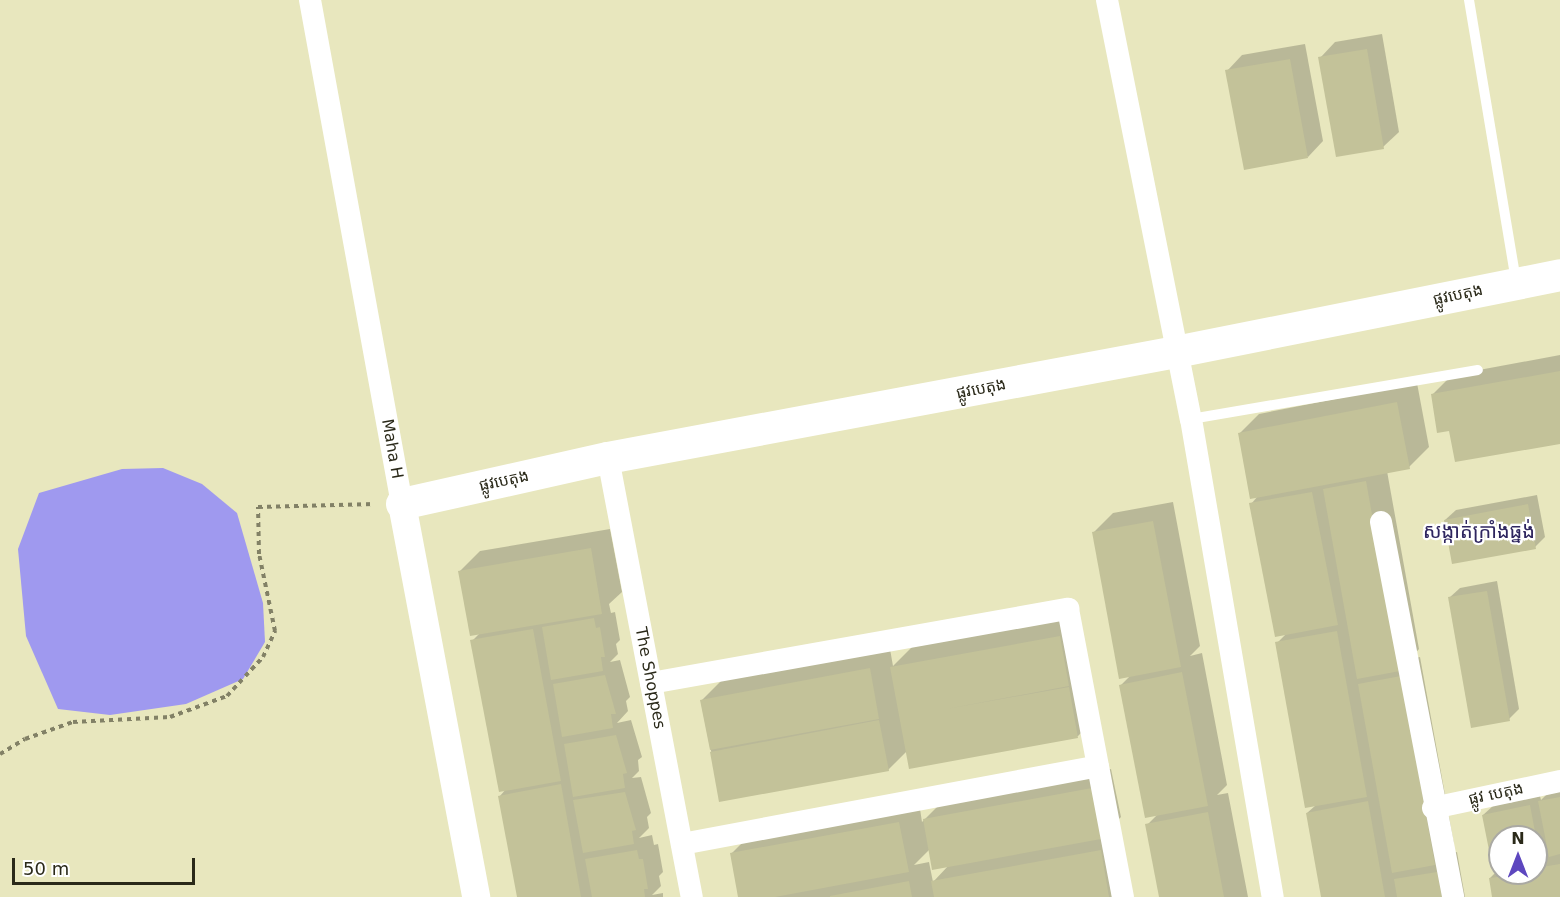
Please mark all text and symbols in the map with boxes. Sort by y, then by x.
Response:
street label: ផ្លូវបេតុង [1431,280,1485,310]
street label: ផ្លូវបេតុង [954,375,1008,403]
street label: Maha H [377,417,407,481]
street label: ផ្លូវបេតុង [477,466,531,496]
district label: សង្កាត់ក្រាំងធ្នង់ [1423,519,1535,543]
street label: The Shoppes [631,625,669,731]
street label: ផ្លូវ បេតុង [1467,779,1525,809]
north arrow [1488,825,1548,885]
text: N [1511,829,1525,848]
scale bar [15,846,198,884]
text: 50 m [23,858,69,879]

